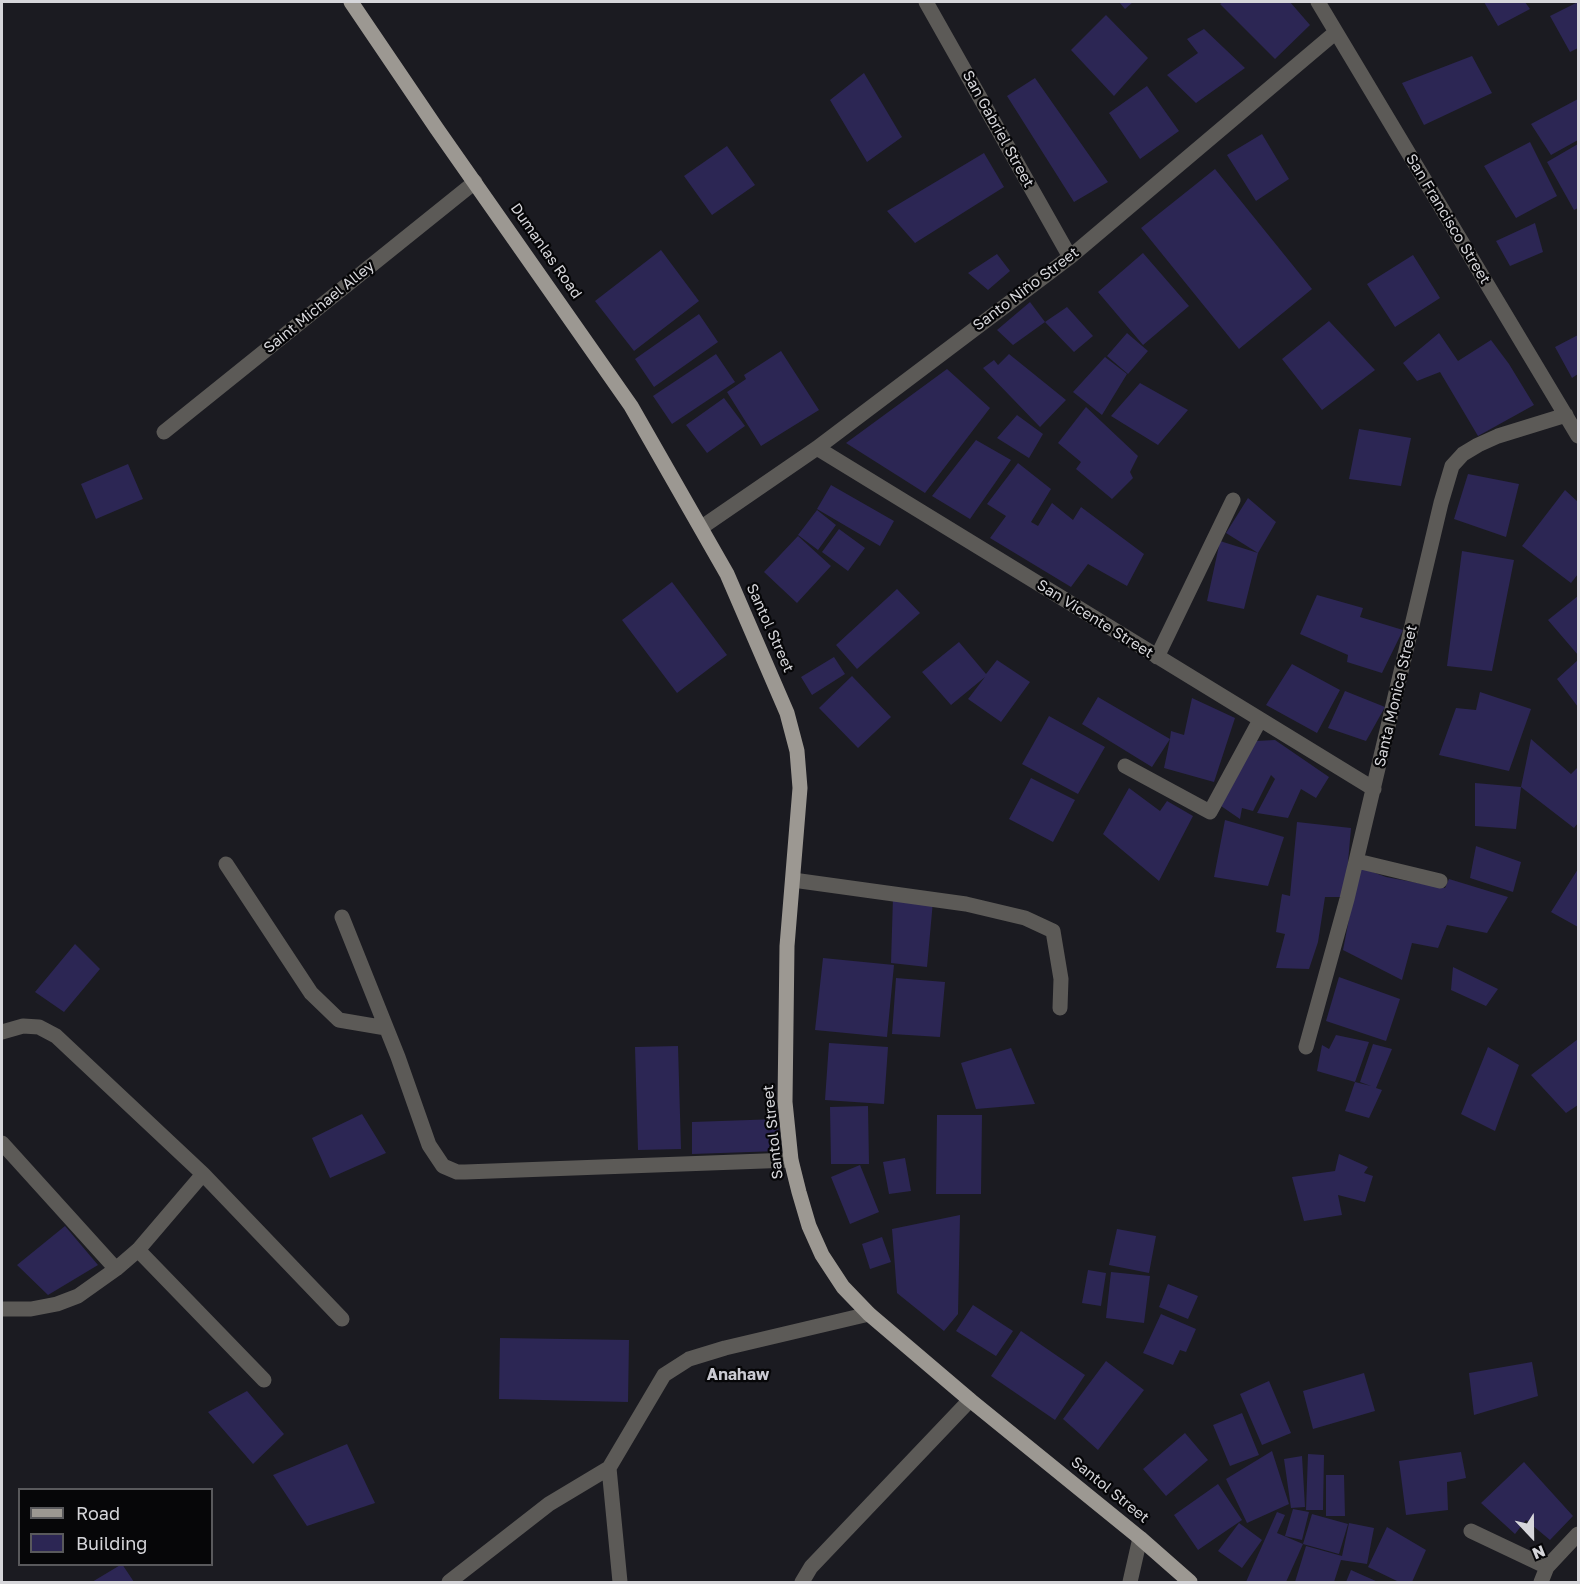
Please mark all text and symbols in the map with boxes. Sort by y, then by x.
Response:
street label: San Gabriel Street [958,67,1038,191]
street label: San Francisco Street [1402,151,1494,287]
street label: Dumanlas Road [506,200,586,302]
street label: Santo Niño Street [970,243,1082,335]
street label: Saint Michael Alley [260,257,378,357]
street label: San Vicente Street [1033,576,1157,662]
street label: Santol Street [742,581,798,675]
street label: Santa Monica Street [1371,623,1421,769]
street label: Santol Street [759,1084,787,1180]
district label: Anahaw [707,1365,769,1385]
street label: Santol Street [1067,1453,1153,1527]
legend [18,1488,213,1566]
text: Road [76,1502,120,1524]
north arrow [1502,1506,1562,1566]
text: Building [76,1532,147,1554]
text: N [1529,1541,1548,1564]

